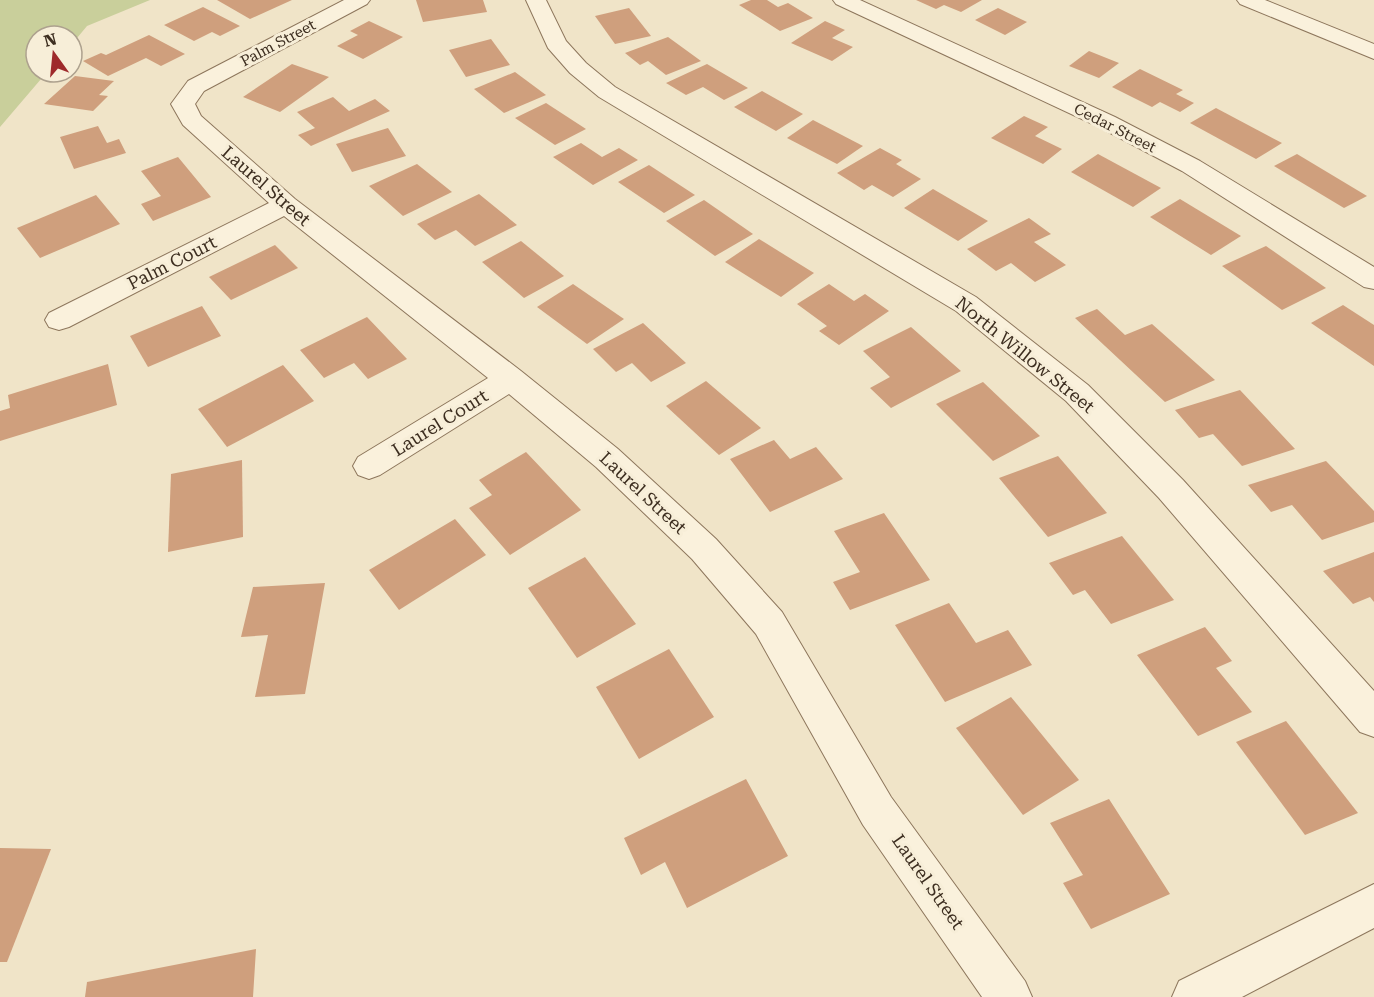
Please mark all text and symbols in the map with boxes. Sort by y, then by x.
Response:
street label: Palm Street [237,16,319,70]
north arrow [24,24,84,84]
text: N [42,29,59,51]
street label: Cedar Street [1071,100,1159,157]
street label: Laurel Street [218,141,315,230]
street label: Palm Court [124,231,220,294]
street label: North Willow Street [952,292,1099,417]
street label: Laurel Court [388,385,492,460]
street label: Laurel Street [596,447,691,538]
street label: Laurel Street [888,830,969,933]

